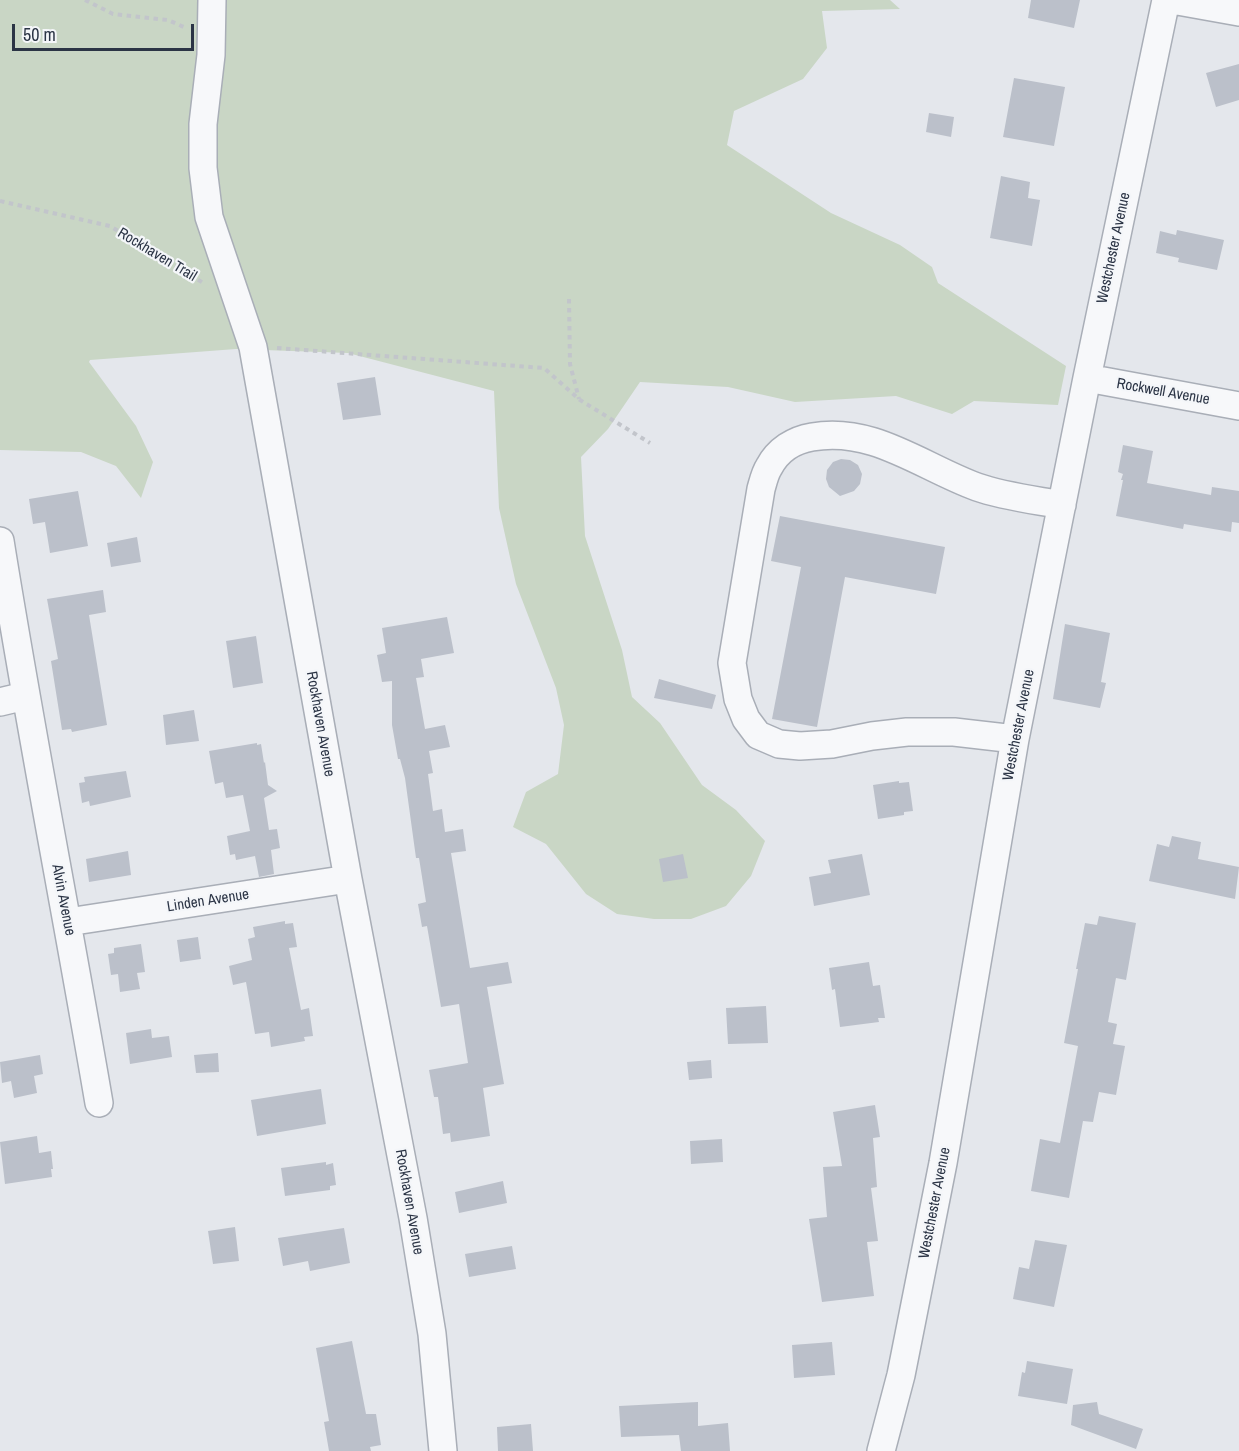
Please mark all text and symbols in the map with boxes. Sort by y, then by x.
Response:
scale bar [15,12,196,50]
text: 50 m [23,22,56,47]
street label: Westchester Avenue [1093,191,1135,305]
street label: Rockhaven Trail [114,224,200,286]
street label: Rockwell Avenue [1115,375,1211,409]
street label: Westchester Avenue [999,668,1039,782]
street label: Rockhaven Avenue [302,670,338,778]
street label: Alvin Avenue [47,863,79,937]
street label: Linden Avenue [166,886,250,916]
street label: Westchester Avenue [915,1146,955,1260]
street label: Rockhaven Avenue [391,1148,427,1256]

